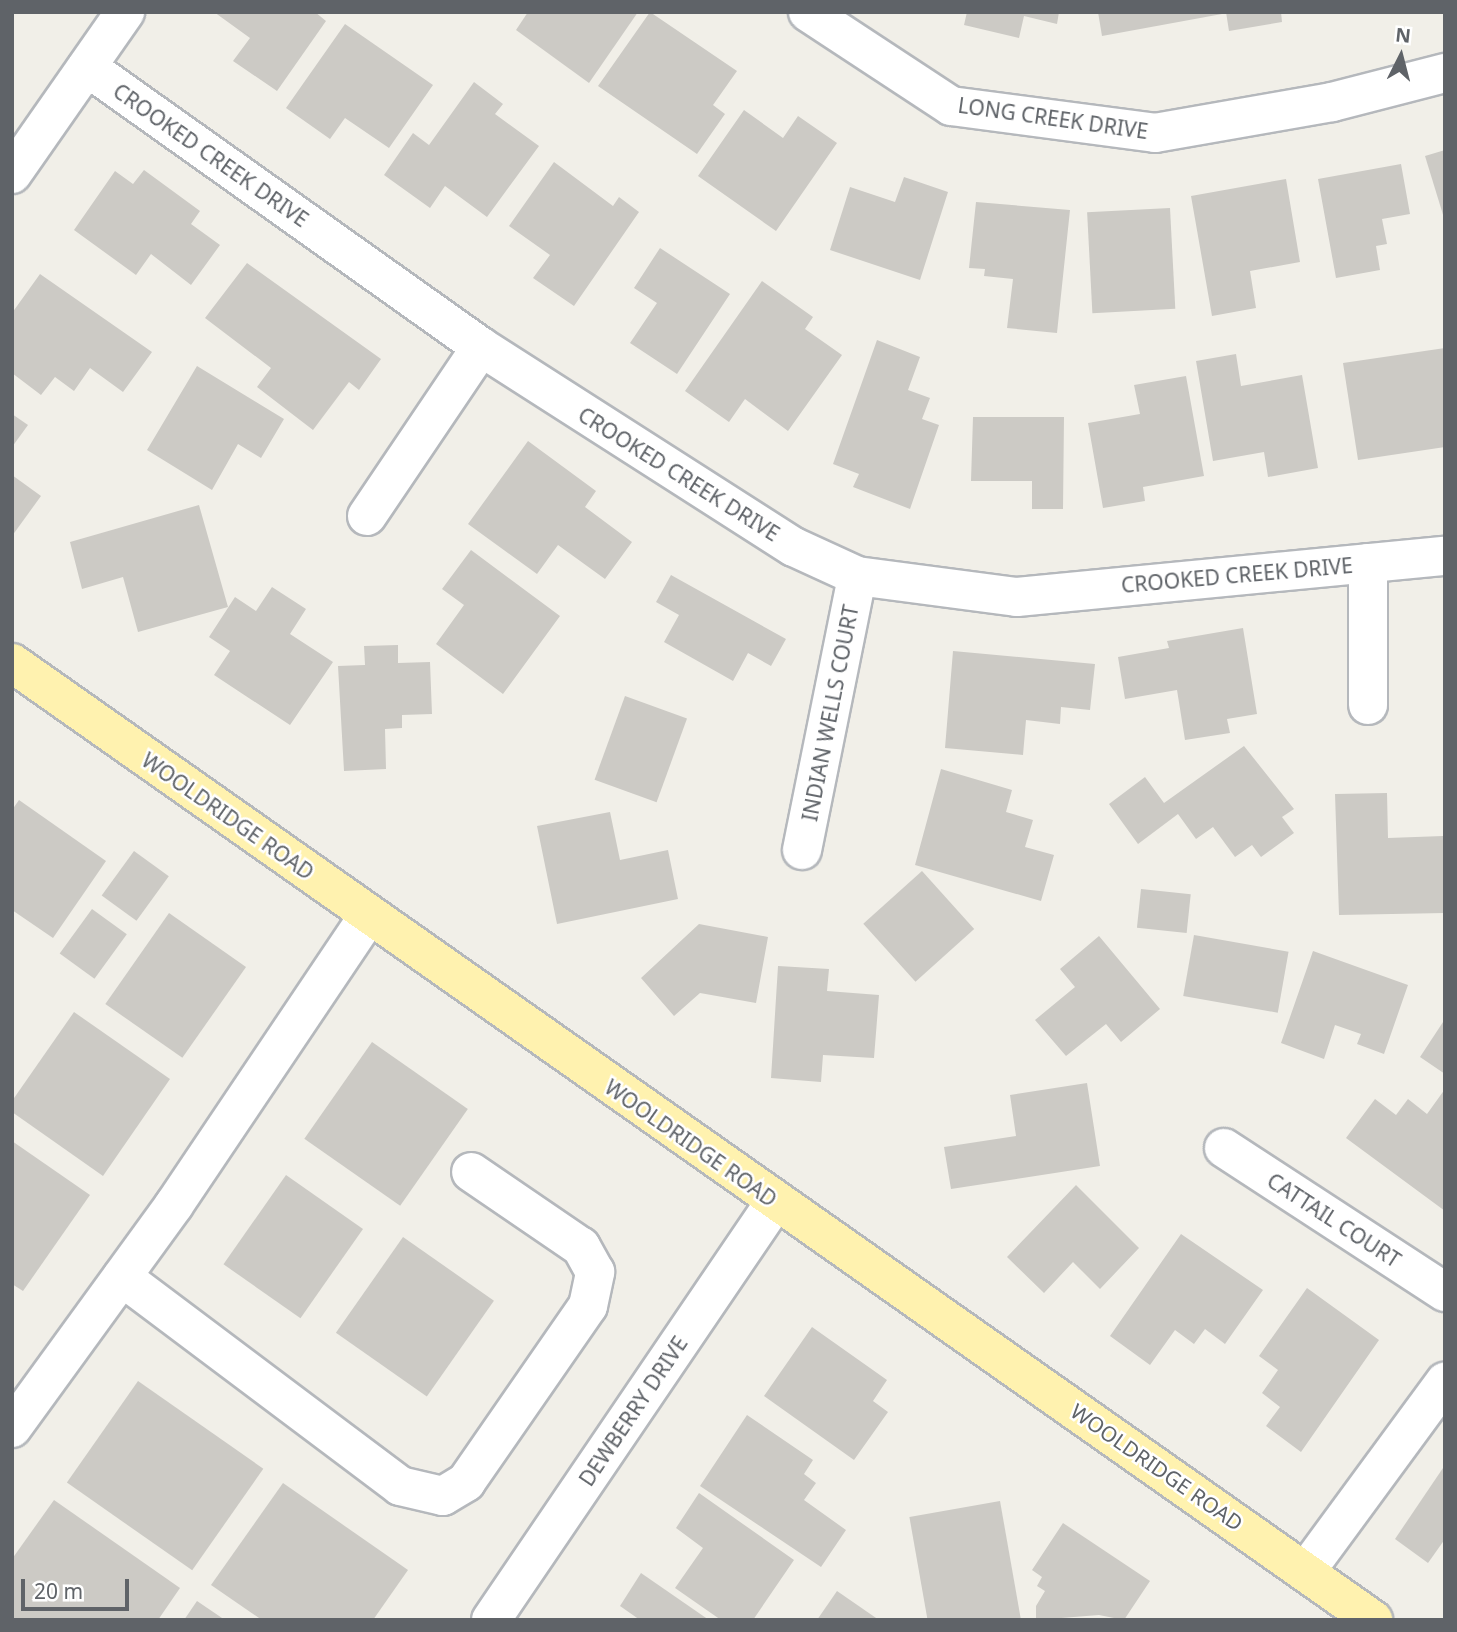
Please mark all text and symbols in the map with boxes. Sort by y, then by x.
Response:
north arrow [1366,21,1436,91]
text: N [1394,21,1412,49]
street label: CROOKED CREEK DRIVE [109,78,313,232]
street label: LONG CREEK DRIVE [956,92,1150,144]
street label: CROOKED CREEK DRIVE [574,402,784,546]
street label: CROOKED CREEK DRIVE [1120,552,1354,598]
street label: INDIAN WELLS COURT [797,603,863,823]
street label: WOOLDRIDGE ROAD [137,747,319,885]
street label: WOOLDRIDGE ROAD [600,1074,782,1212]
street label: CATTAIL COURT [1263,1168,1405,1272]
street label: DEWBERRY DRIVE [574,1331,692,1491]
street label: WOOLDRIDGE ROAD [1066,1398,1248,1536]
scale bar [24,1566,133,1610]
text: 20 m [34,1577,83,1605]

